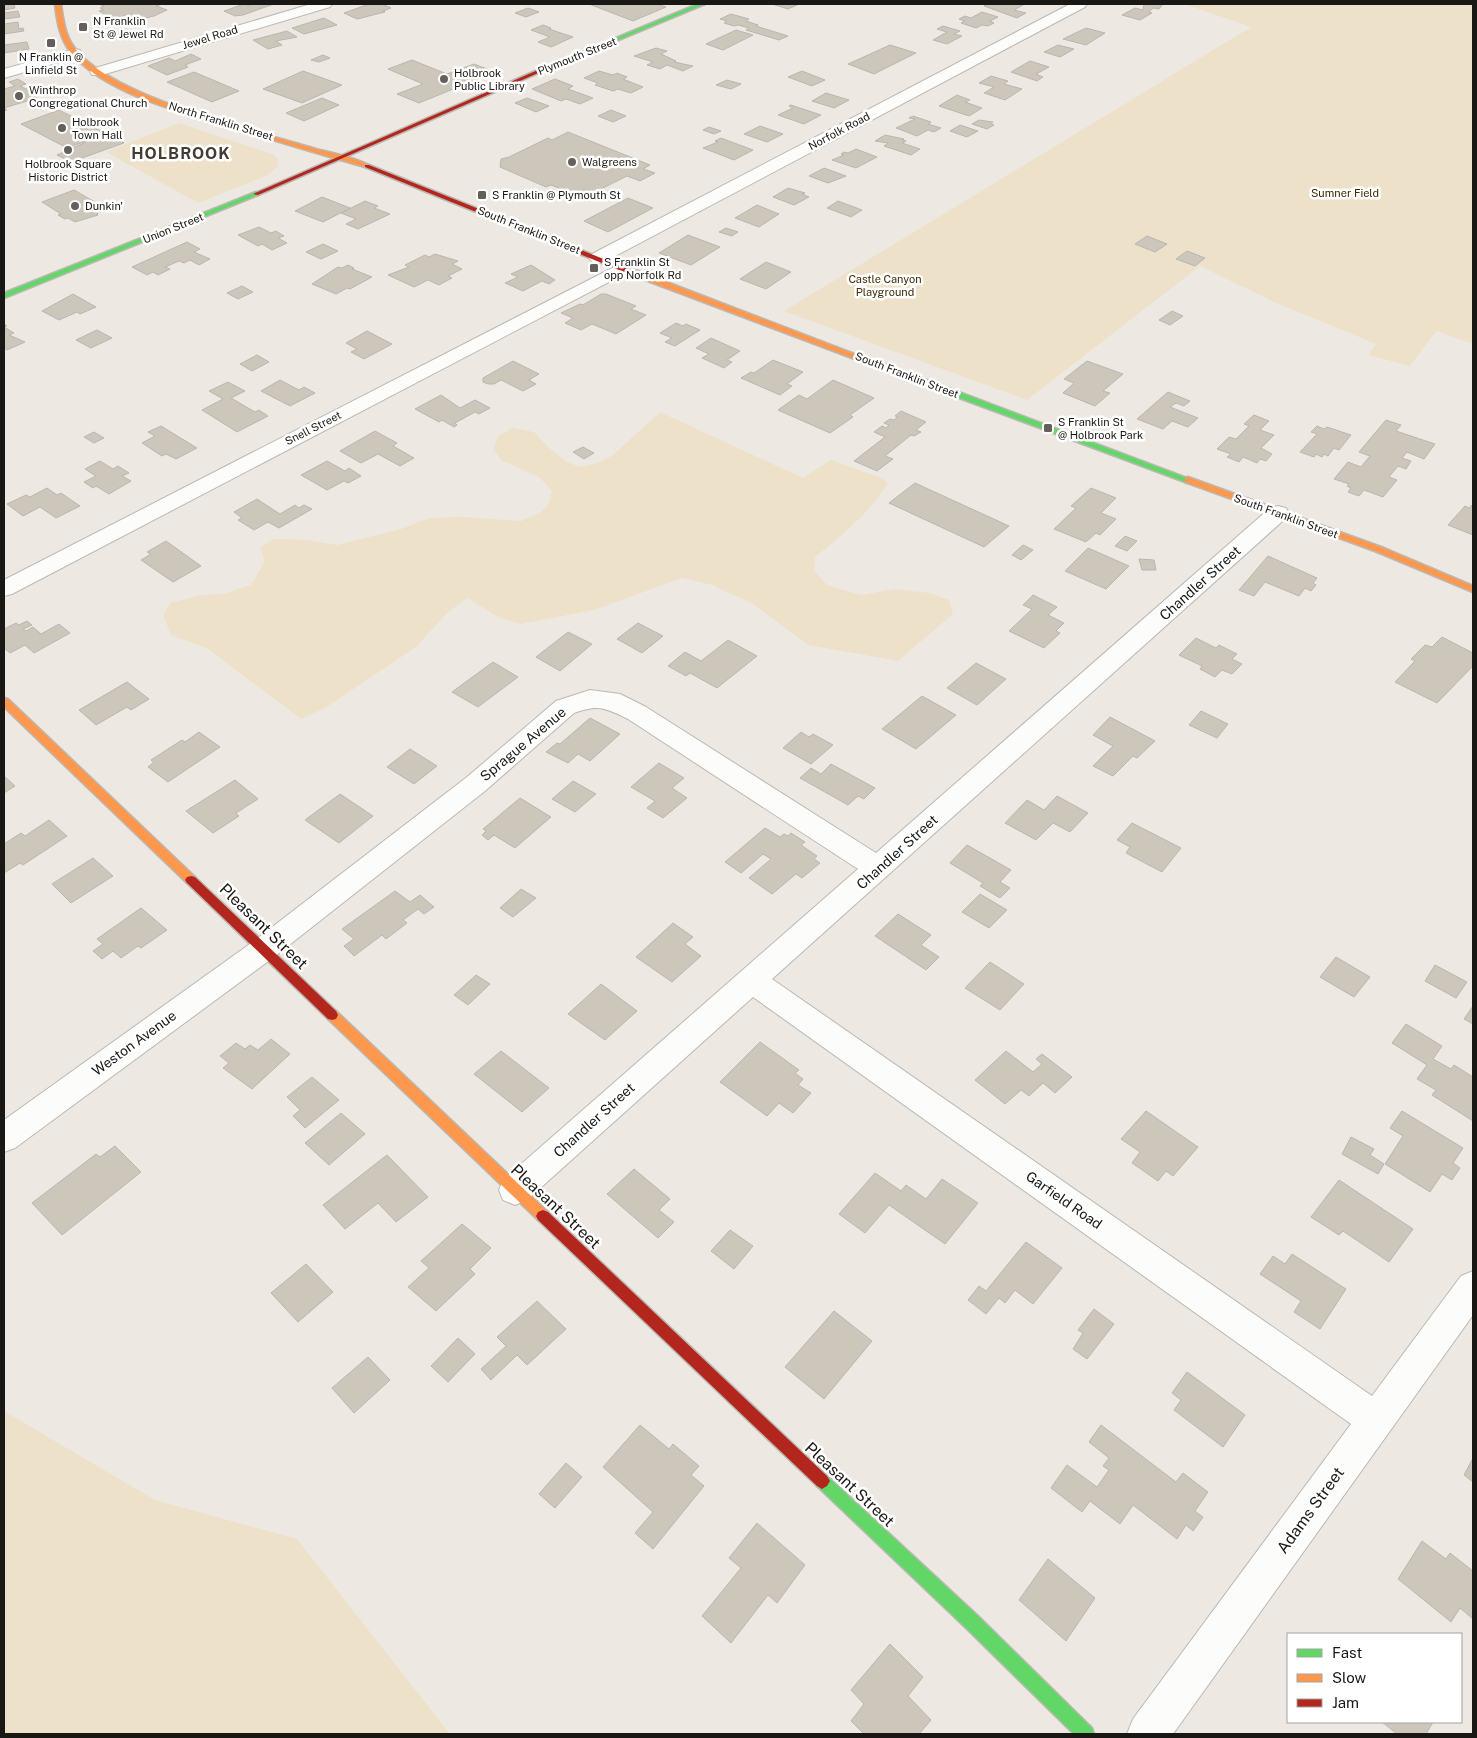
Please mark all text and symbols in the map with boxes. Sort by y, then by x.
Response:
place label: N Franklin St @ Jewel Rd [93,15,164,40]
marker: N Franklin St @ Jewel Rd [77,21,89,33]
street label: Jewel Road [181,23,239,51]
street label: Plymouth Street [536,35,618,77]
marker: N Franklin @ Linfield St [45,37,57,49]
place label: N Franklin @ Linfield St [19,51,83,76]
place label: Holbrook Public Library [454,67,525,92]
marker: Holbrook Public Library [438,73,450,85]
place label: Winthrop Congregational Church [29,84,147,109]
marker: Winthrop Congregational Church [13,90,25,102]
street label: North Franklin Street [167,99,275,143]
street label: Norfolk Road [806,110,872,152]
place label: Holbrook Town Hall [72,116,123,141]
marker: Holbrook Town Hall [56,122,68,134]
marker: Holbrook Square Historic District [62,144,74,156]
district label: HOLBROOK [131,144,231,163]
marker: Walgreens [566,156,578,168]
place label: Walgreens [582,156,637,168]
place label: Holbrook Square Historic District [25,158,111,183]
park label: Sumner Field [1311,187,1379,199]
marker: S Franklin @ Plymouth St [476,189,488,201]
place label: S Franklin @ Plymouth St [492,189,621,201]
marker: Dunkin' [69,200,81,212]
place label: Dunkin' [85,200,123,212]
street label: South Franklin Street [476,204,582,256]
street label: Union Street [141,210,205,246]
place label: S Franklin St opp Norfolk Rd [604,256,681,281]
marker: S Franklin St opp Norfolk Rd [588,262,600,274]
park label: Castle Canyon Playground [848,273,922,298]
street label: South Franklin Street [854,350,960,400]
street label: Snell Street [283,409,343,447]
place label: S Franklin St @ Holbrook Park [1058,416,1143,441]
marker: S Franklin St @ Holbrook Park [1042,422,1054,434]
street label: South Franklin Street [1232,492,1340,540]
street label: Chandler Street [1156,542,1244,624]
street label: Sprague Avenue [477,704,569,784]
street label: Chandler Street [853,811,941,893]
street label: Pleasant Street [216,880,312,973]
street label: Weston Avenue [89,1007,179,1079]
street label: Chandler Street [550,1079,638,1161]
street label: Pleasant Street [507,1160,604,1253]
street label: Garfield Road [1023,1168,1105,1232]
street label: Pleasant Street [801,1438,898,1531]
street label: Adams Street [1273,1463,1348,1557]
legend [1287,1633,1462,1723]
text: Fast [1332,1644,1362,1661]
text: Slow [1332,1669,1367,1686]
text: Jam [1332,1694,1359,1711]

